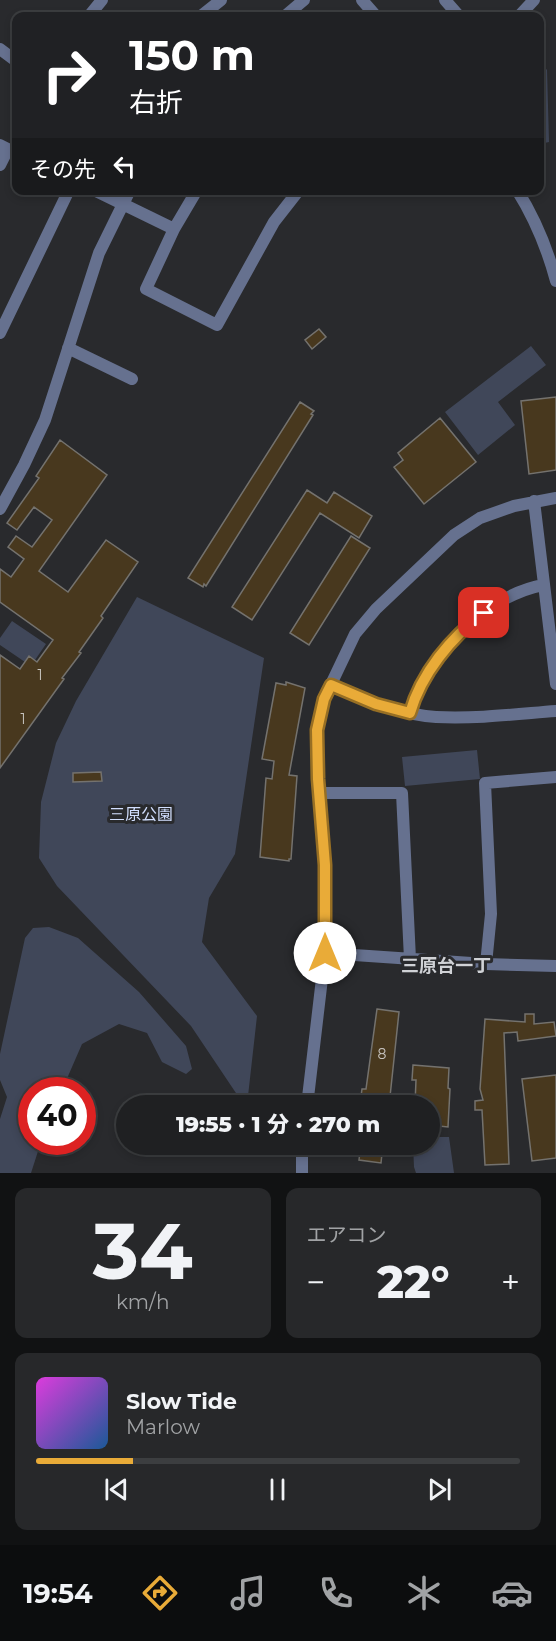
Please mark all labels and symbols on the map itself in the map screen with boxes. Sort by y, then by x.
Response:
pin [458,587,509,638]
house number: 1 [37,666,43,684]
house number: 1 [20,710,26,728]
park label: 三原公園 [109,805,173,824]
position arrow [293,921,357,985]
district label: 三原台一丁 [401,955,491,977]
house number: 8 [378,1045,387,1063]
speed limit sign: 40 [18,1077,96,1155]

